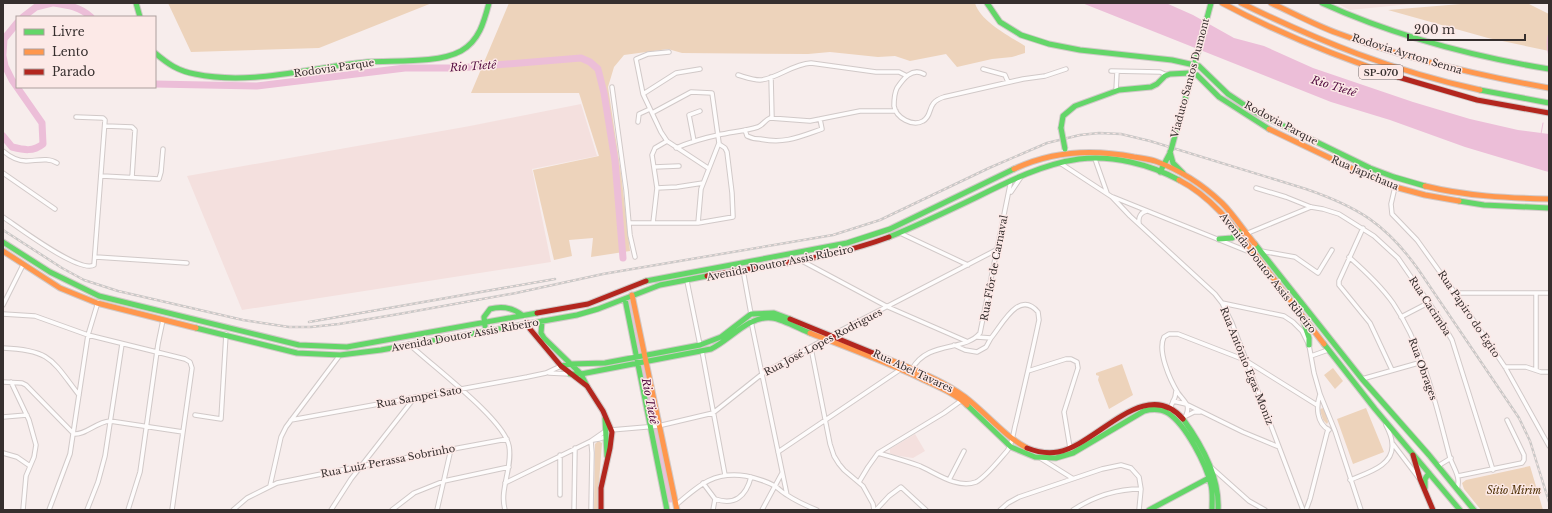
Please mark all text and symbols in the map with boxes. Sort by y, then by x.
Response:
legend [16,16,156,88]
street label: Viaduto Santos Dumont [1167,16,1212,140]
scale bar [1408,16,1525,42]
text: 200 m [1414,22,1455,37]
text: Livre [52,24,85,39]
street label: Rodovia Ayrton Senna [1350,31,1464,77]
text: Lento [52,44,88,59]
street label: Rodovia Parque [293,56,375,80]
water label: Rio Tietê [448,57,498,75]
text: Parado [52,64,95,79]
road number: SP-070 [1359,65,1403,79]
water label: Rio Tietê [1309,72,1359,100]
street label: Rodovia Parque [1242,98,1320,148]
street label: Rua Japichaua [1329,153,1401,193]
street label: Avenida Doutor Assis Ribeiro [1216,209,1319,336]
street label: Rua Flôr de Carnaval [977,214,1011,322]
street label: Avenida Doutor Assis Ribeiro [705,242,855,284]
street label: Rua Papiro do Egito [1435,268,1503,361]
street label: Rua Cacimba [1406,274,1454,338]
street label: Rua José Lopes Rodrigues [762,305,885,379]
street label: Rua Antônio Egas Moniz [1217,305,1277,427]
street label: Avenida Doutor Assis Ribeiro [389,316,540,355]
street label: Rua Obrages [1406,336,1440,402]
street label: Rua Abel Tavares [871,347,956,395]
water label: Rio Tietê [639,376,661,426]
street label: Rua Sampei Sato [375,383,463,411]
street label: Rua Luiz Perassa Sobrinho [320,441,457,480]
park label: Sítio Mirim [1487,484,1541,497]

